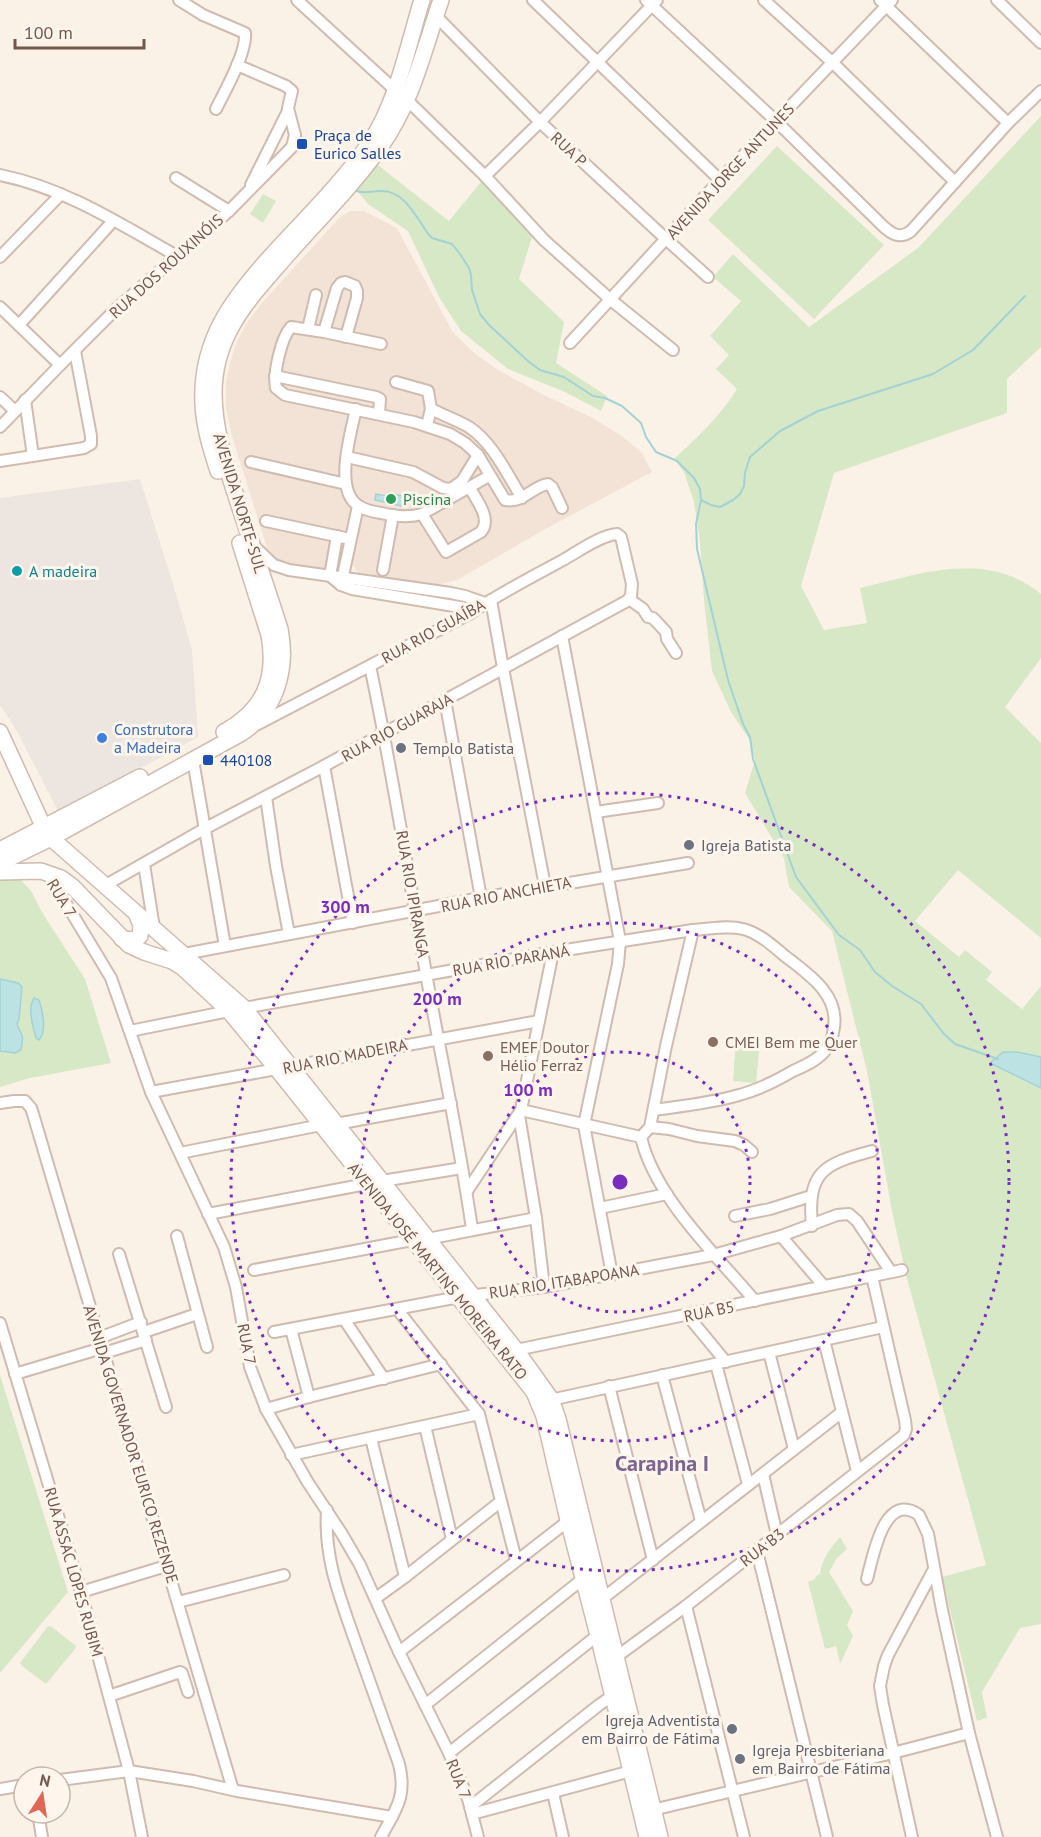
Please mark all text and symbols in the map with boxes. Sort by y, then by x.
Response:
scale bar [15,12,144,50]
text: 100 m [24,21,73,44]
street label: AVENIDA JORGE ANTUNES [662,99,798,243]
place label: Praça de Eurico Salles [314,125,402,163]
street label: RUA P [547,127,591,171]
marker: Praça de Eurico Salles [295,137,309,151]
street label: RUA DOS ROUXINÓIS [105,209,227,323]
street label: AVENIDA NORTE-SUL [209,431,271,575]
place label: Piscina [403,489,451,509]
marker: Piscina [384,492,398,506]
place label: A madeira [29,561,97,581]
marker: A madeira [10,564,24,578]
street label: RUA RIO GUAÍBA [378,594,489,668]
street label: RUA RIO GUARAJA [338,688,457,766]
place label: Construtora a Madeira [114,719,193,757]
marker: Construtora a Madeira [95,731,109,745]
place label: Templo Batista [413,738,514,758]
marker: Templo Batista [394,741,408,755]
place label: 440108 [220,750,272,770]
marker: 440108 [201,753,215,767]
street label: RUA RIO IPIRANGA [392,829,434,960]
place label: Igreja Batista [701,835,791,855]
marker: Igreja Batista [682,838,696,852]
street label: RUA RIO ANCHIETA [439,871,573,916]
street label: RUA 7 [43,875,81,921]
text: 300 m [320,895,370,918]
street label: RUA RIO PARANÁ [451,940,572,980]
text: 200 m [412,987,462,1010]
place label: CMEI Bem me Quer [725,1032,858,1052]
street label: RUA RIO MADEIRA [281,1034,410,1078]
marker: CMEI Bem me Quer [706,1035,720,1049]
place label: EMEF Doutor Hélio Ferraz [500,1037,590,1075]
marker: EMEF Doutor Hélio Ferraz [481,1049,495,1063]
text: 100 m [503,1078,553,1101]
street label: AVENIDA JOSÉ MARTINS MOREIRA RATO [344,1158,532,1384]
centre of rings [610,1172,630,1192]
street label: RUA RIO ITABAPOANA [488,1259,641,1303]
street label: RUA B5 [682,1296,736,1326]
street label: AVENIDA GOVERNADOR EURICO REZENDE [79,1302,183,1586]
street label: RUA 7 [233,1322,261,1366]
district label: Carapina I [615,1449,709,1477]
street label: RUA ASSAC LOPES RUBIM [40,1485,108,1659]
street label: RUA B3 [736,1523,788,1571]
place label: Igreja Adventista em Bairro de Fátima [581,1710,720,1748]
marker: Igreja Adventista em Bairro de Fátima [725,1722,739,1736]
place label: Igreja Presbiteriana em Bairro de Fátima [752,1740,891,1778]
marker: Igreja Presbiteriana em Bairro de Fátima [733,1752,747,1766]
street label: RUA 7 [442,1756,476,1802]
north arrow [12,1765,72,1825]
text: N [38,1769,52,1791]

